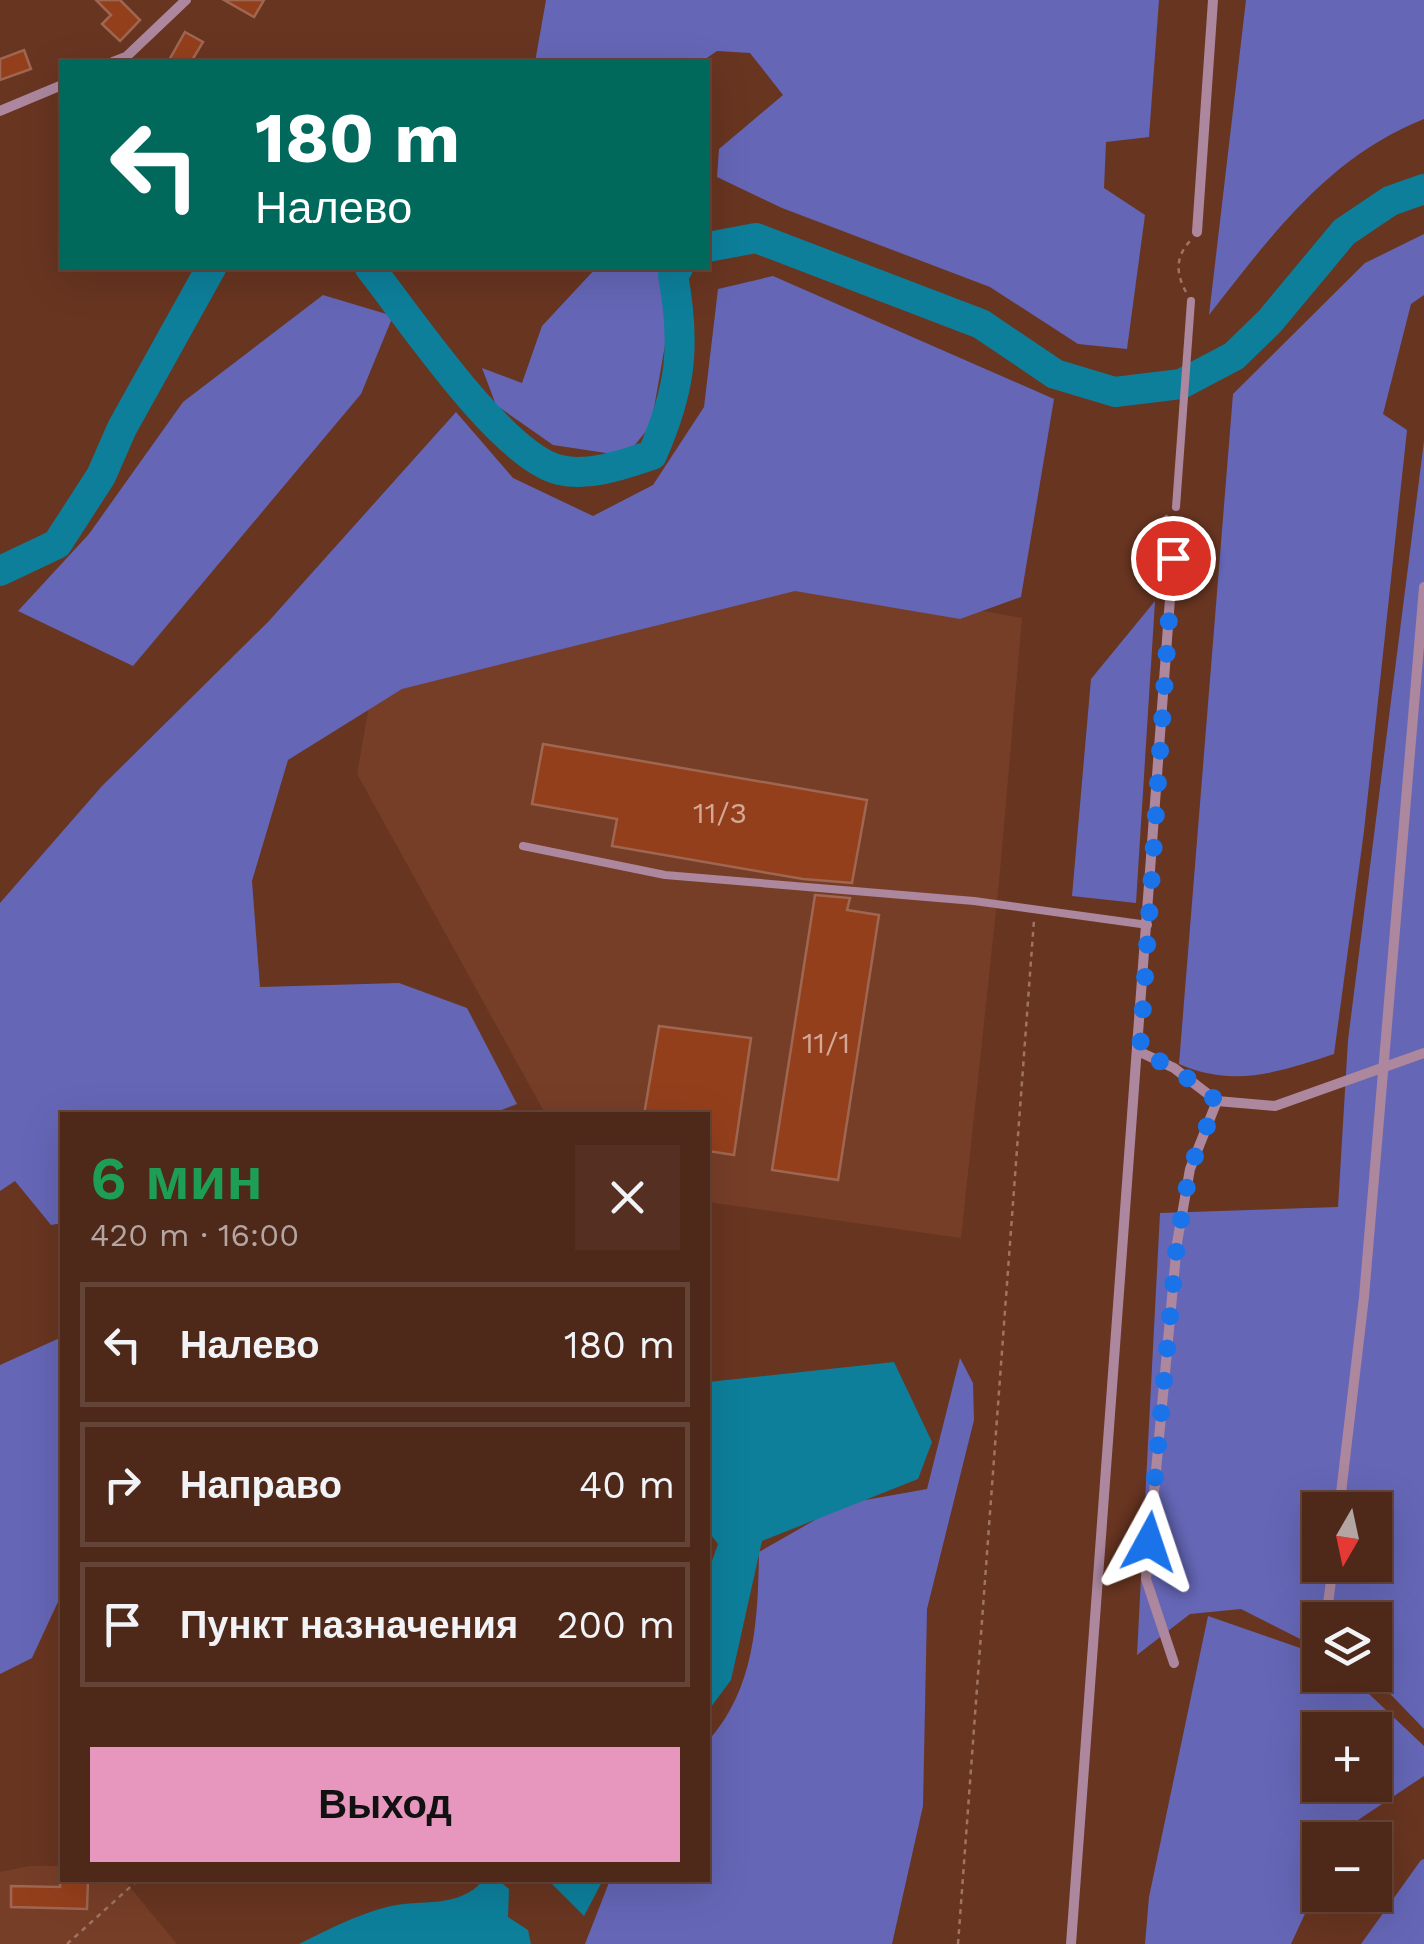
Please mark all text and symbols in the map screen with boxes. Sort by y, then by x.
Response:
text: 180 m [255,97,460,179]
icon: left [90,100,220,230]
text: Налево [255,181,412,234]
pin [1131,516,1216,601]
icon: arrive [1146,531,1201,586]
house number: 11/3 [693,795,747,830]
house number: 11/1 [802,1025,850,1060]
text: 6 мин [90,1143,263,1214]
button: close [575,1145,680,1250]
text: 420 m · 16:00 [90,1216,299,1254]
icon: left [95,1317,150,1372]
text: Налево [180,1323,319,1367]
text: 180 m [564,1323,675,1367]
icon: right [95,1457,150,1512]
text: Направо [180,1463,342,1507]
text: 40 m [579,1463,675,1507]
position arrow [1097,1490,1201,1594]
north arrow [1302,1492,1392,1582]
map controls [1302,1492,1392,1912]
icon: arrive [95,1597,150,1652]
button: layers [1302,1602,1392,1692]
text: Пункт назначения [180,1603,518,1647]
text: 200 m [556,1603,675,1647]
button: + [1302,1712,1392,1802]
button: Выход [90,1747,680,1862]
button: − [1302,1822,1392,1912]

